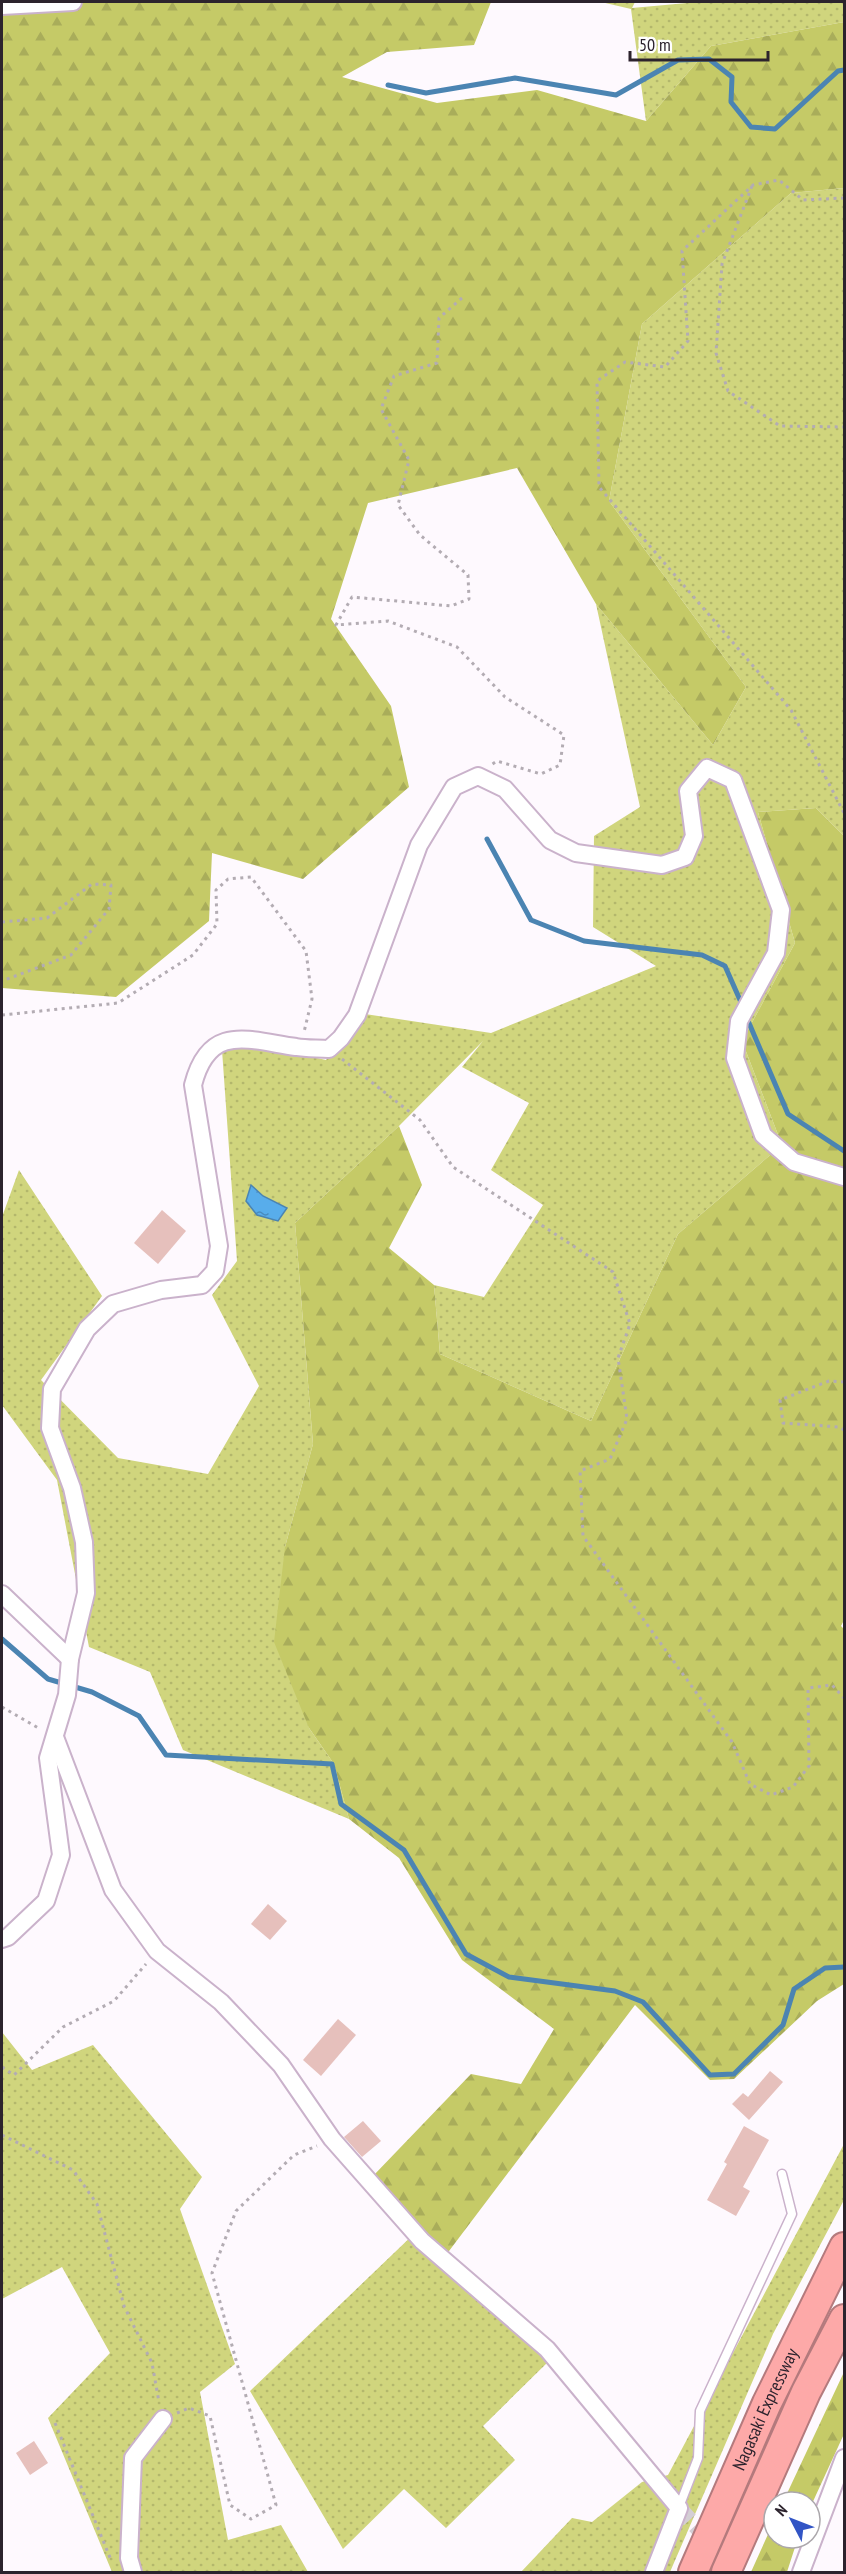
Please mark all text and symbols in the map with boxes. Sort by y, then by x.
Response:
scale bar [630,24,768,62]
text: 50 m [639,33,671,56]
street label: Nagasaki Expressway [727,2344,803,2474]
north arrow [762,2490,822,2550]
text: N [771,2500,791,2520]

